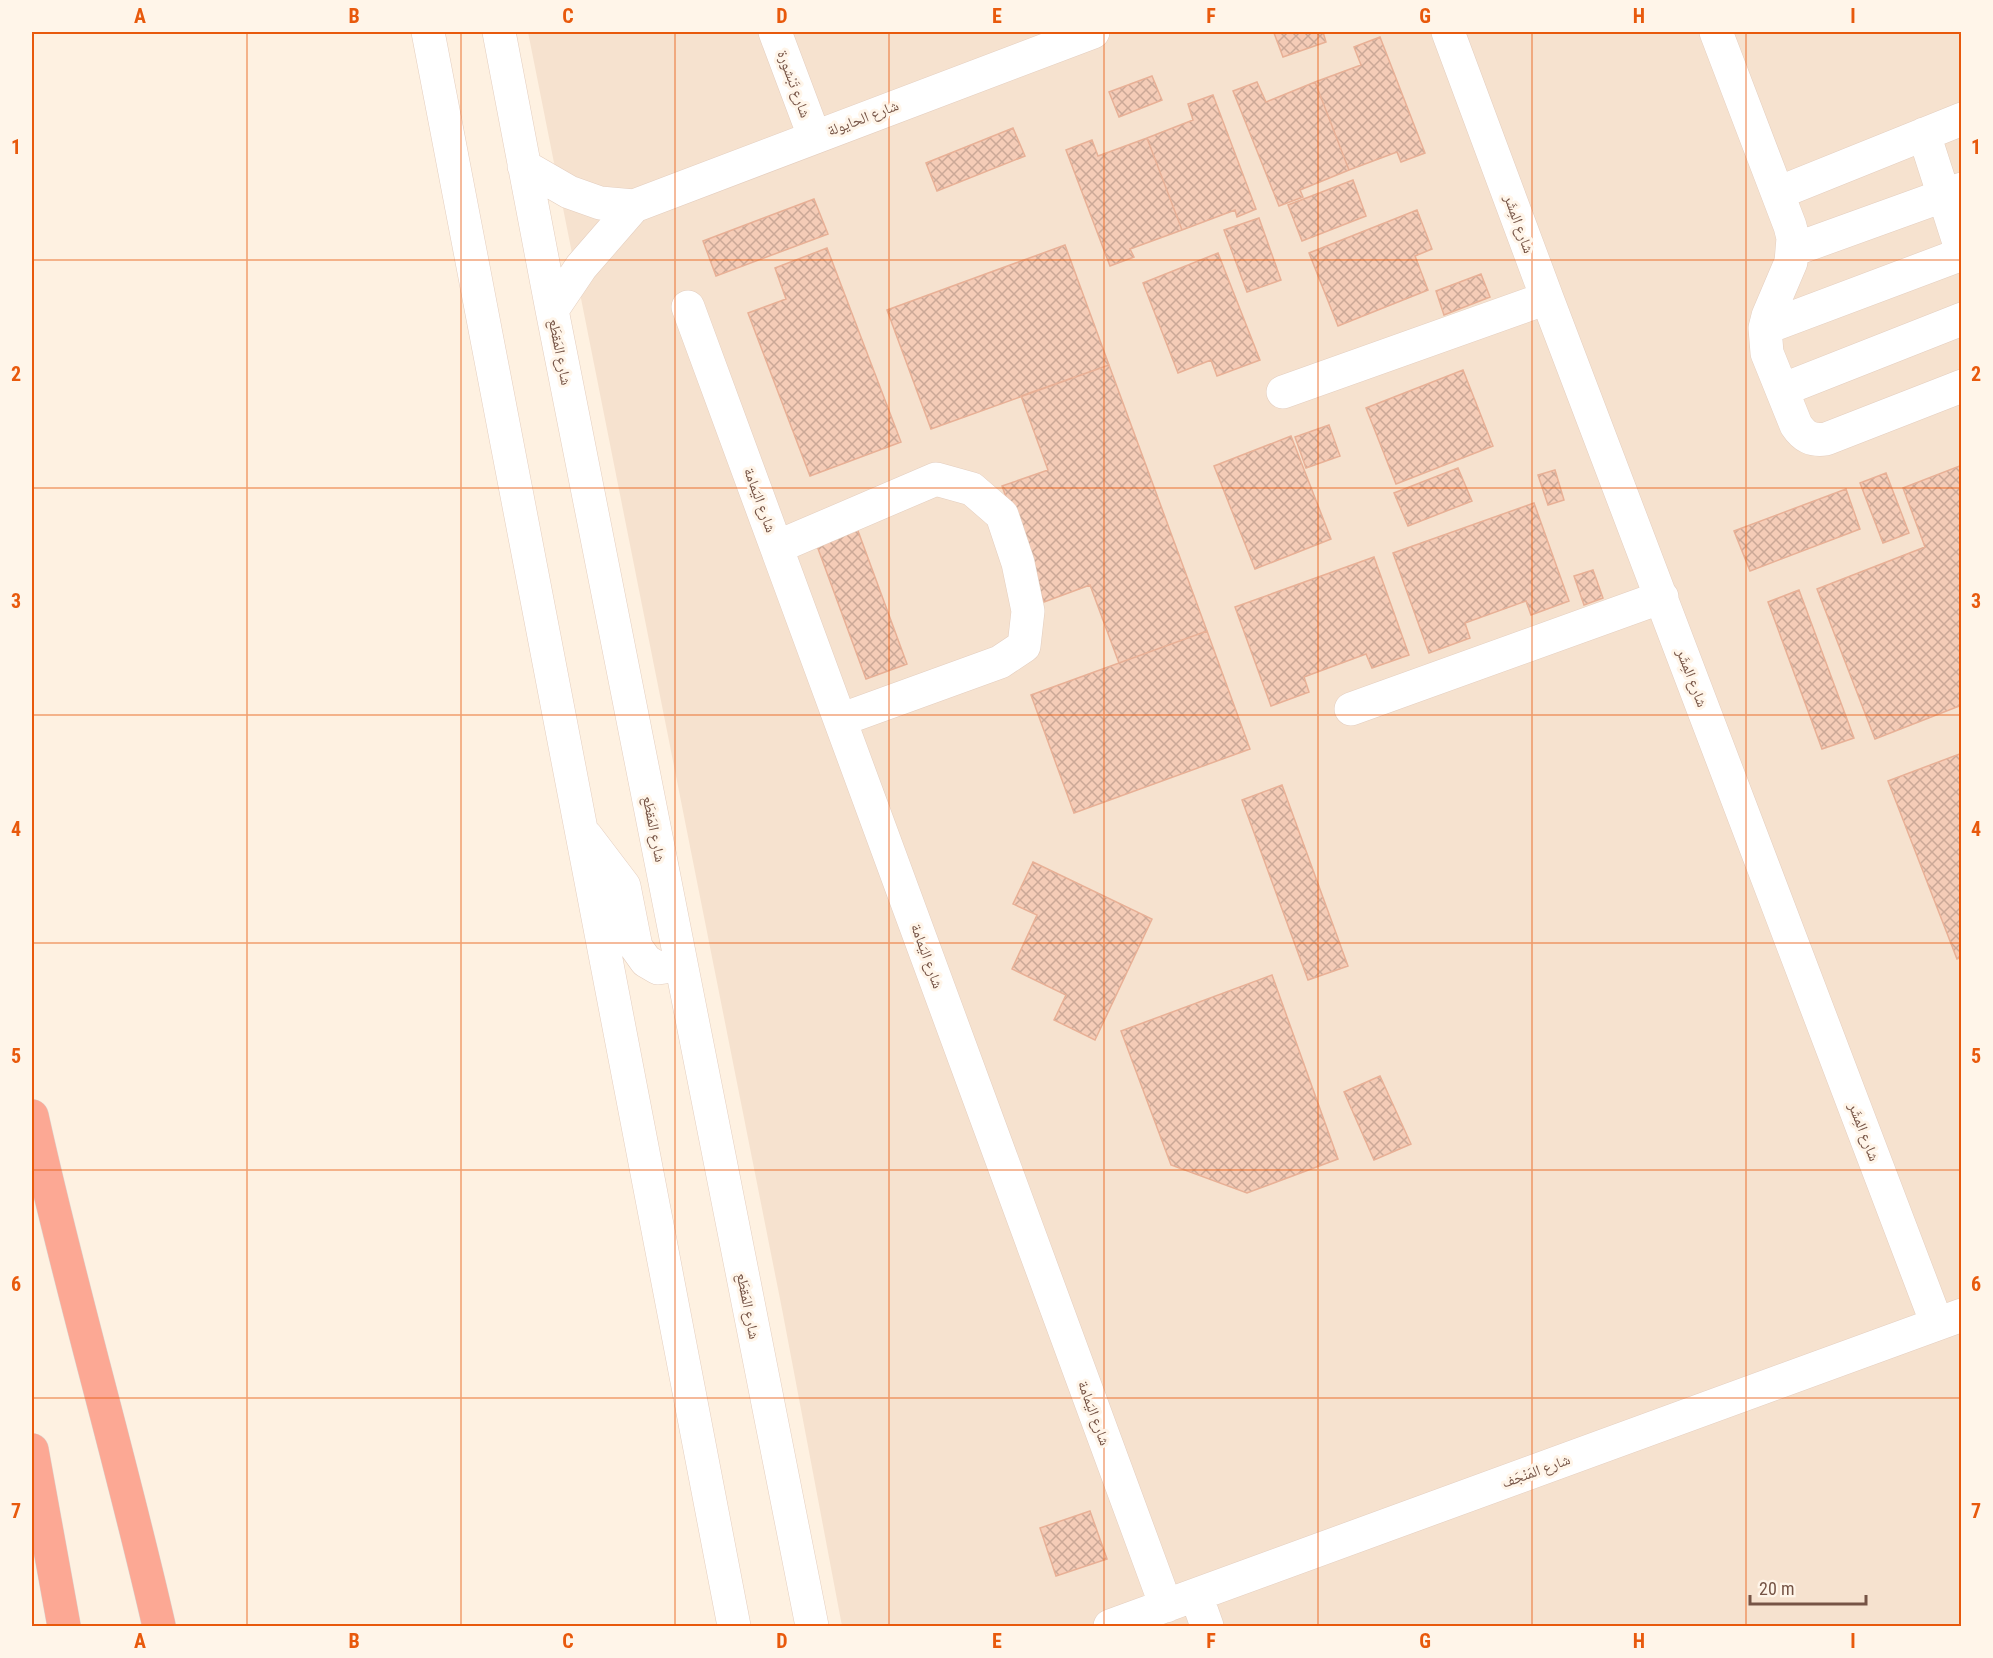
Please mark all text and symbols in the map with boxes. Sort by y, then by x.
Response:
text: A [134,4,146,28]
text: B [348,4,360,28]
text: C [562,4,574,28]
text: D [776,4,788,28]
text: E [992,4,1002,28]
text: F [1206,4,1216,28]
text: G [1419,4,1431,28]
text: H [1633,4,1645,28]
text: I [1850,4,1856,28]
street label: شارع تَبْشورة [773,48,815,121]
street label: شارع الحايولة [825,96,902,141]
text: 1 [11,135,21,159]
text: 1 [1971,135,1981,159]
street label: شارع المِشَر [1499,191,1538,256]
street label: شارع المَقطَع [544,317,575,387]
text: 2 [11,362,21,386]
text: 2 [1971,362,1981,386]
street label: شارع اليَمامة [739,465,780,535]
text: 3 [11,589,21,613]
text: 3 [1971,589,1981,613]
street label: شارع المِشَر [1671,645,1711,710]
street label: شارع المَقطَع [638,794,669,864]
text: 4 [11,817,21,841]
text: 4 [1971,817,1981,841]
street label: شارع اليَمامة [906,921,947,991]
text: 5 [11,1044,21,1068]
text: 5 [1971,1044,1981,1068]
street label: شارع المِشَر [1843,1099,1883,1164]
street label: شارع المَقطَع [732,1271,763,1341]
text: 6 [11,1272,21,1296]
text: 6 [1971,1272,1981,1296]
street label: شارع اليَمامة [1073,1378,1114,1448]
street label: شارع المَنْجَف [1499,1450,1573,1493]
text: 7 [11,1499,21,1523]
text: 7 [1971,1499,1981,1523]
scale bar [1750,1568,1866,1606]
text: 20 m [1759,1578,1794,1599]
text: A [134,1629,146,1653]
text: B [348,1629,360,1653]
text: C [562,1629,574,1653]
text: D [776,1629,788,1653]
text: E [992,1629,1002,1653]
text: F [1206,1629,1216,1653]
text: G [1419,1629,1431,1653]
text: H [1633,1629,1645,1653]
text: I [1850,1629,1856,1653]

